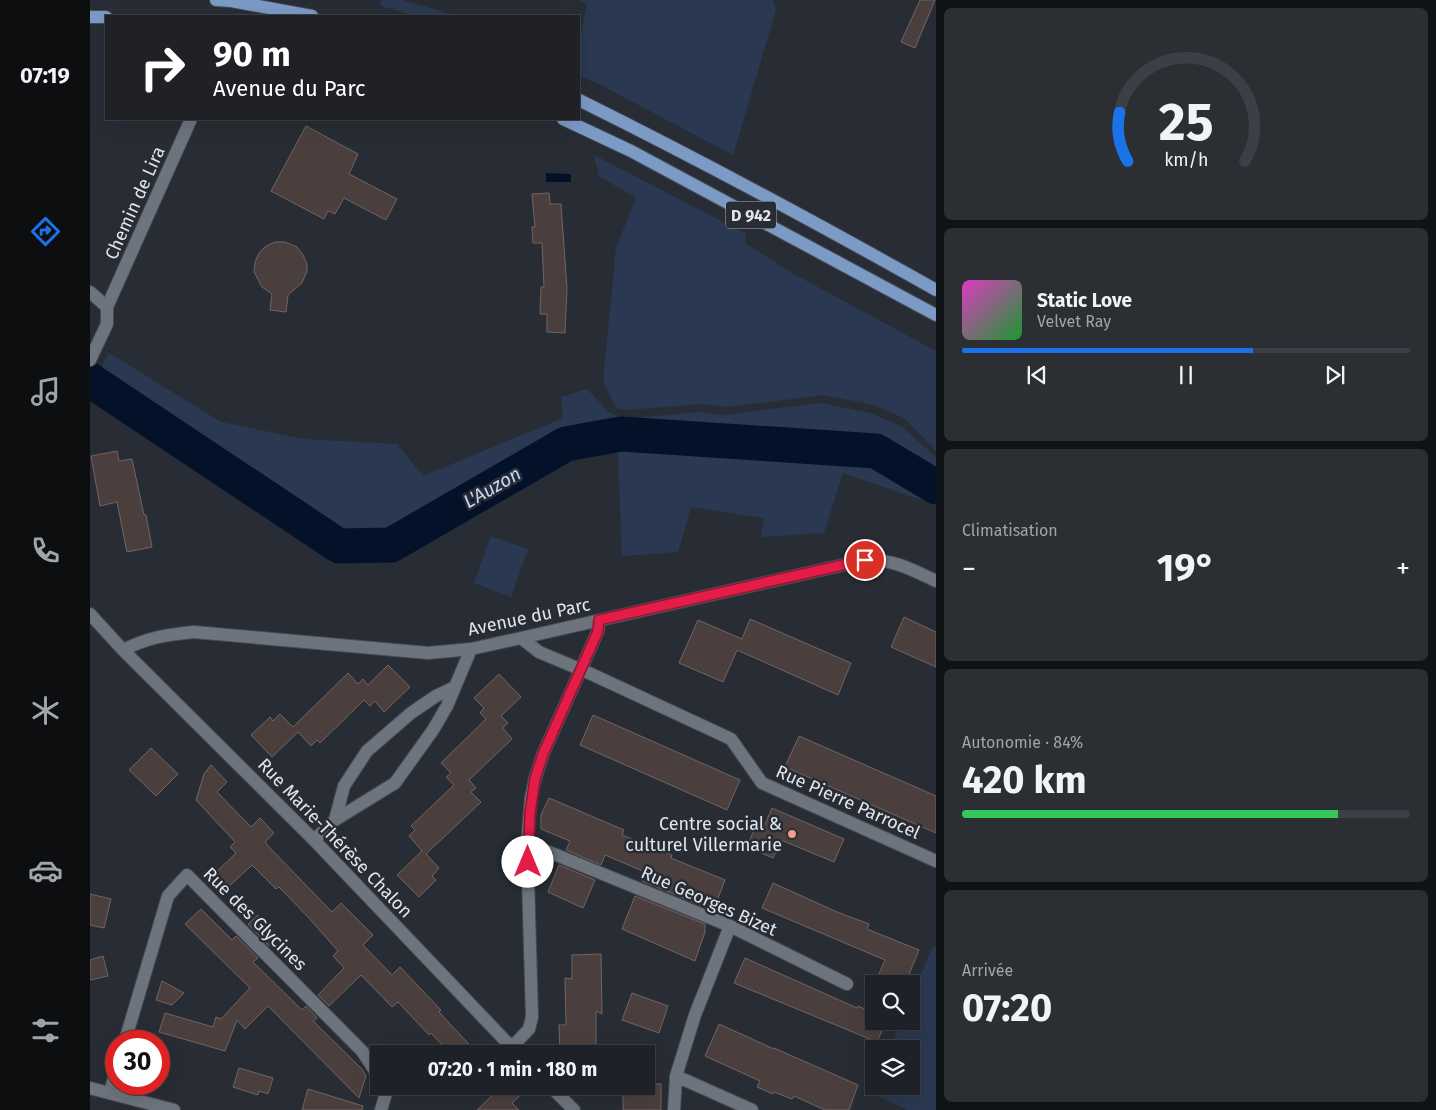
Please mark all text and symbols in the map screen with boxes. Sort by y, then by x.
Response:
text: 90 m [213,33,291,75]
icon: right [130,35,195,100]
text: 07:19 [20,62,70,89]
text: Avenue du Parc [213,75,366,102]
text: 25 [1159,91,1213,154]
street label: Chemin de Lira [100,143,170,263]
text: km/h [1164,149,1208,171]
road number: D 942 [726,202,776,228]
icon: directions [28,214,63,249]
text: Static Love [1037,289,1132,312]
text: Velvet Ray [1037,312,1111,331]
icon: previous [1023,361,1051,389]
icon: pause [1172,361,1200,389]
icon: next [1321,361,1349,389]
icon: music [28,374,63,409]
water label: L'Auzon [459,462,525,513]
text: Climatisation [962,521,1058,540]
icon: phone [28,533,63,568]
pin [844,539,886,581]
text: 19° [1157,545,1215,591]
icon: arrive [851,546,879,574]
text: − [962,552,976,585]
text: + [1396,552,1410,585]
street label: Avenue du Parc [466,593,593,641]
icon: climate [28,693,63,728]
text: Autonomie · 84% [962,733,1083,752]
street label: Rue Marie-Thérèse Chalon [253,754,417,922]
text: 420 km [962,757,1087,803]
street label: Rue Pierre Parrocel [772,760,924,844]
place label: Centre social & culturel Villermarie [625,813,782,856]
marker: Centre social & culturel Villermarie [786,828,798,840]
position arrow [501,835,553,887]
icon: car [28,853,63,888]
street label: Rue Georges Bizet [638,861,781,941]
street label: Rue des Glycines [199,863,311,975]
text: Arrivée [962,961,1013,980]
map controls [865,975,920,1095]
button: search [865,975,920,1030]
text: 07:20 [962,985,1052,1031]
icon: filters [28,1013,63,1048]
speed limit sign: 30 [105,1030,170,1095]
button: layers [865,1040,920,1095]
text: 07:20 · 1 min · 180 m [428,1058,597,1081]

